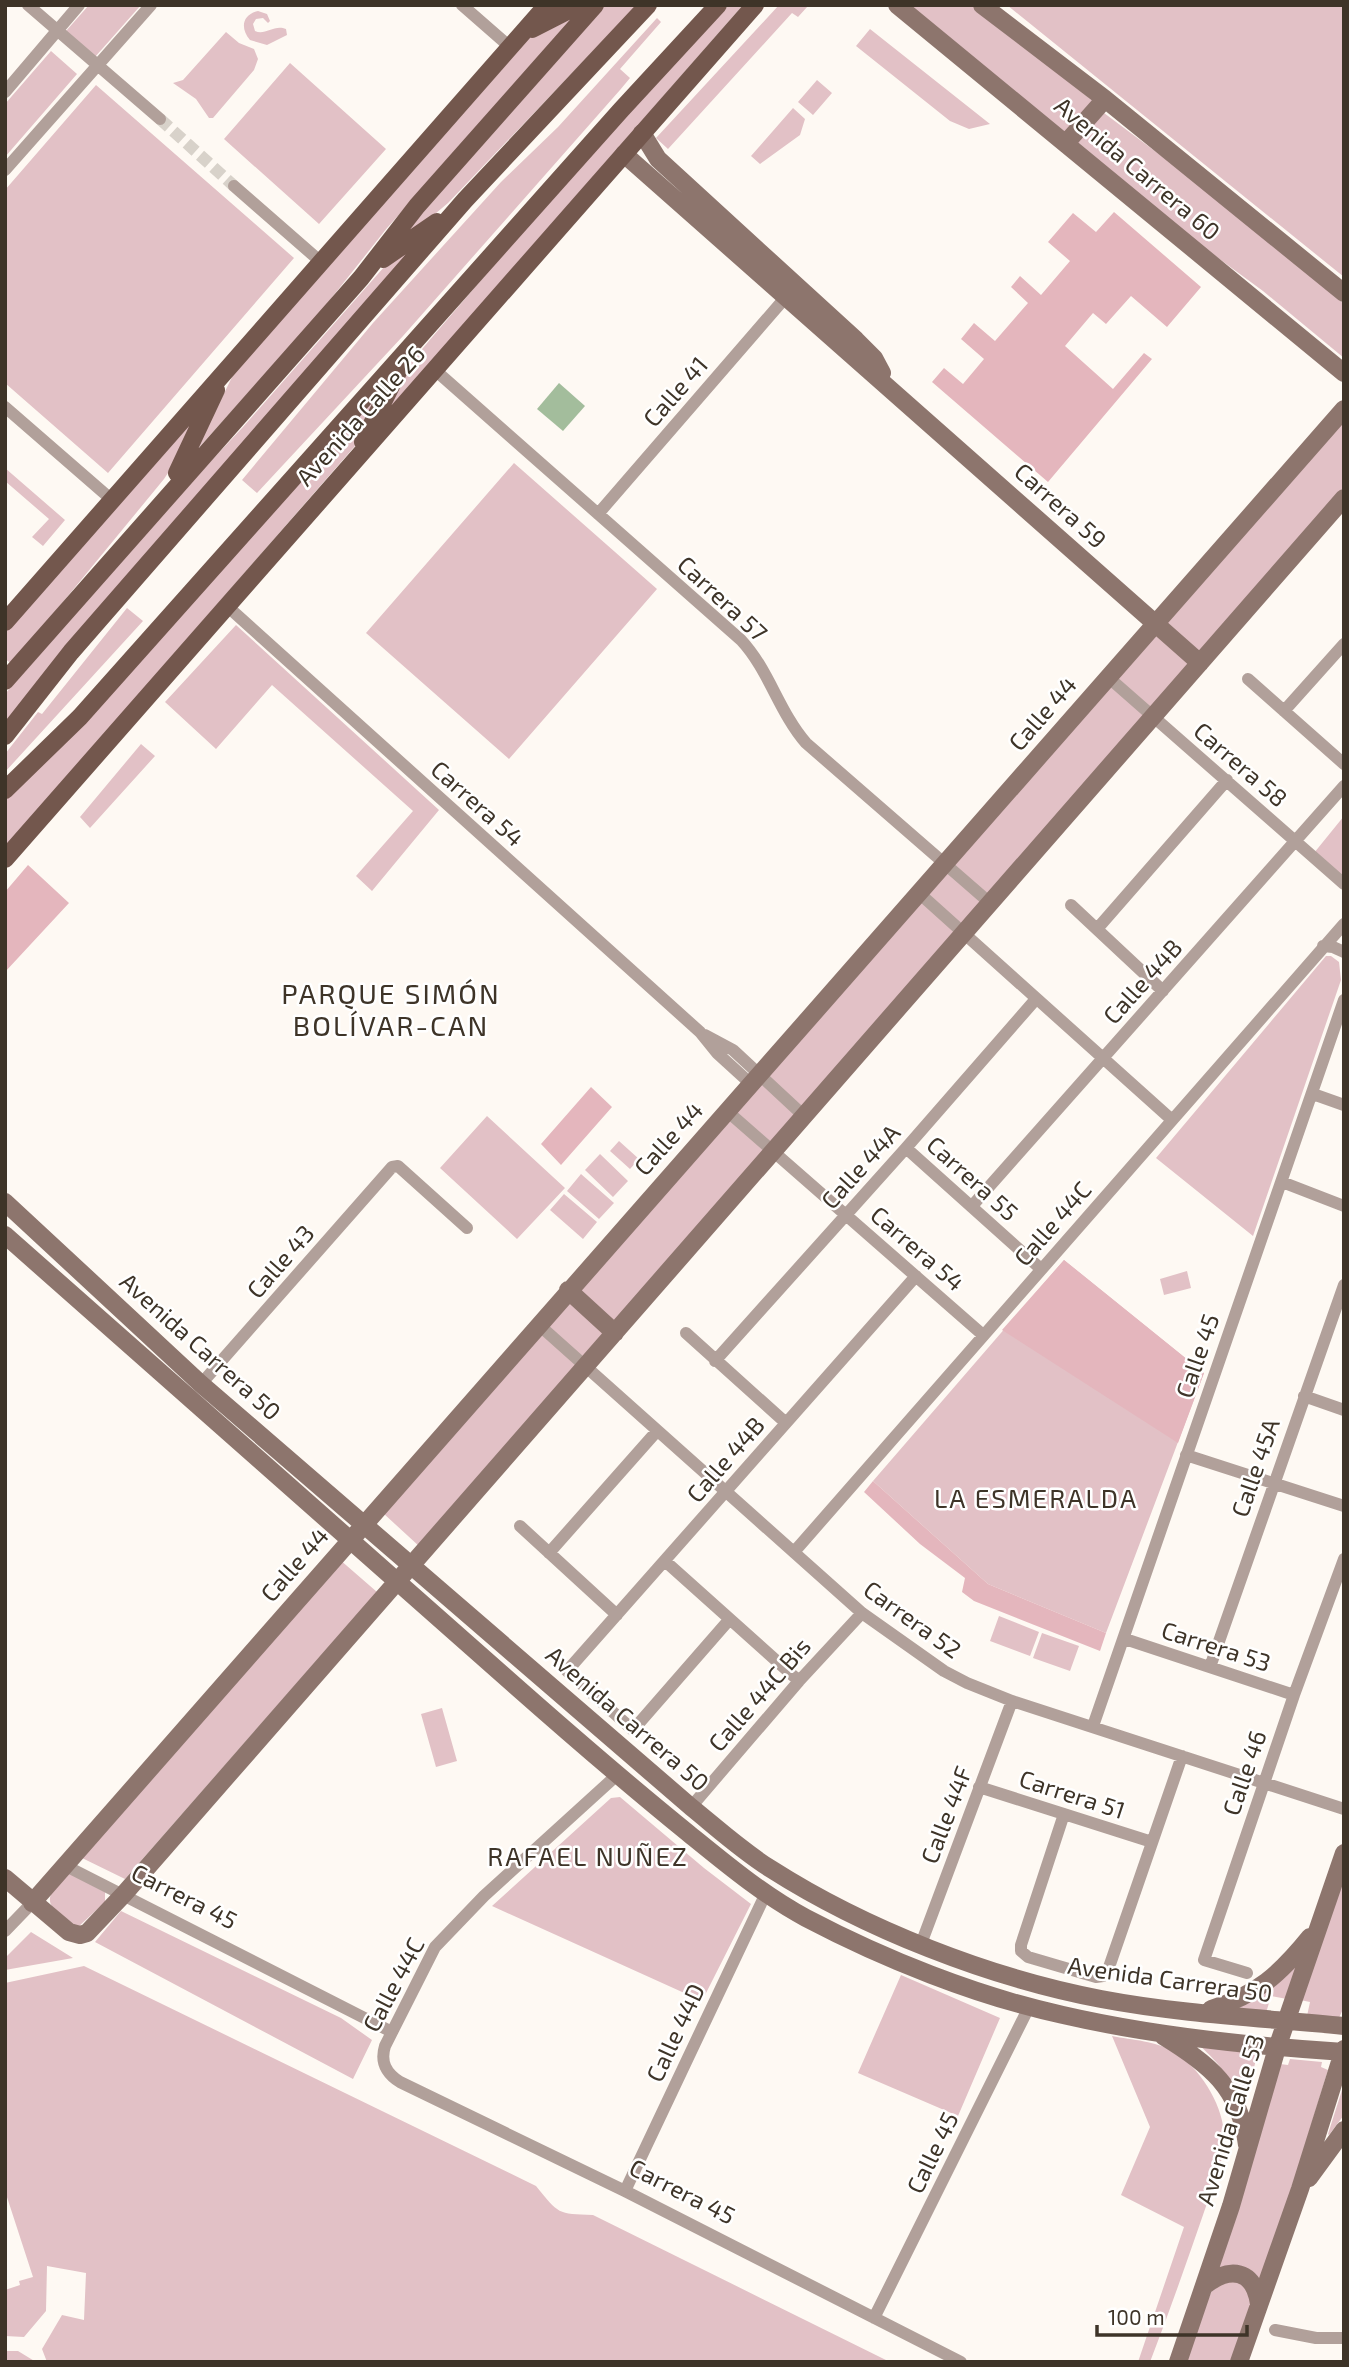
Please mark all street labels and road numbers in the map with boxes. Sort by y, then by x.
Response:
street label: Avenida Carrera 60 [1049,90,1227,246]
street label: Avenida Calle 26 [289,339,430,491]
street label: Calle 41 [636,350,713,432]
street label: Carrera 59 [1009,456,1113,554]
street label: Carrera 57 [672,549,774,647]
street label: Calle 44 [1002,670,1082,756]
street label: Carrera 58 [1188,715,1294,812]
street label: Carrera 54 [426,754,530,852]
street label: Calle 44B [1096,933,1187,1029]
street label: Calle 44 [627,1095,708,1181]
street label: Calle 44A [814,1118,905,1214]
street label: Carrera 55 [921,1129,1025,1226]
street label: Calle 44C [1007,1175,1096,1271]
street label: Carrera 54 [865,1199,971,1296]
street label: Calle 43 [240,1218,320,1304]
street label: Avenida Carrera 50 [115,1266,287,1426]
street label: Calle 45 [1169,1310,1224,1401]
street label: Calle 44B [680,1410,770,1508]
street label: Calle 45A [1224,1415,1285,1520]
street label: Calle 44 [254,1521,334,1607]
street label: Carrera 52 [859,1574,967,1664]
street label: Carrera 53 [1158,1614,1275,1677]
street label: Calle 44C Bis [702,1631,816,1757]
street label: Avenida Carrera 50 [541,1639,715,1796]
street label: Calle 46 [1216,1726,1272,1819]
street label: Calle 44F [914,1762,977,1867]
street label: Carrera 51 [1016,1763,1129,1824]
street label: Carrera 45 [127,1857,242,1935]
street label: Calle 44C [356,1932,430,2036]
street label: Avenida Carrera 50 [1066,1950,1274,2007]
street label: Calle 44D [639,1979,710,2086]
street label: Avenida Calle 53 [1190,2030,1269,2209]
street label: Calle 45 [900,2107,964,2198]
street label: Carrera 45 [625,2152,740,2230]

